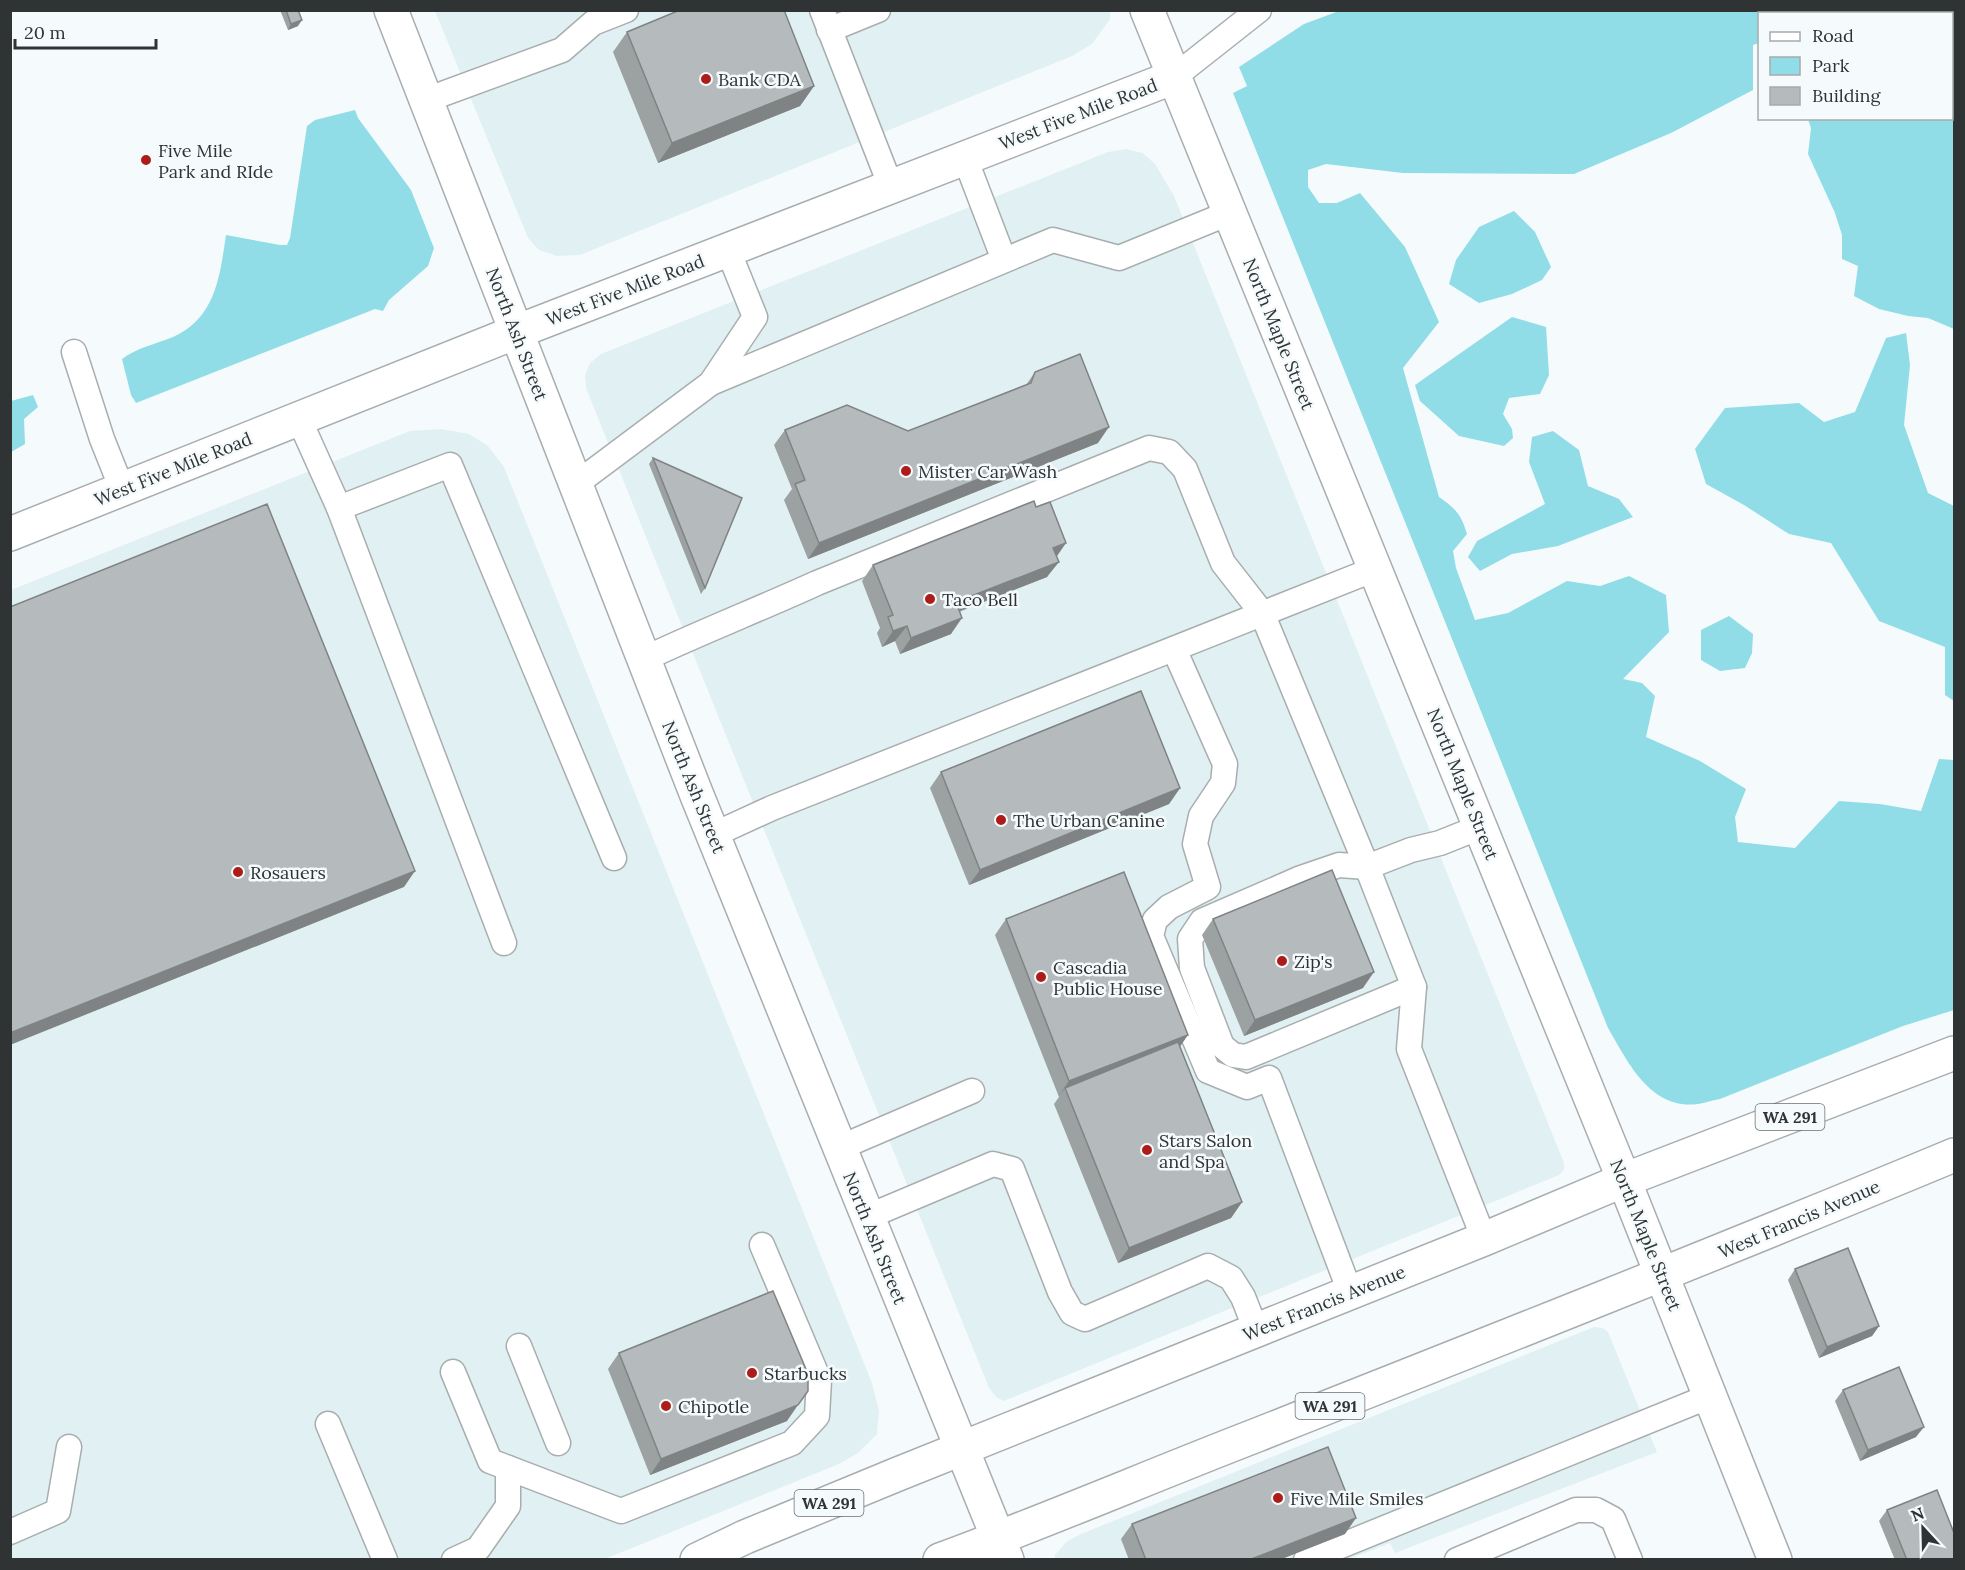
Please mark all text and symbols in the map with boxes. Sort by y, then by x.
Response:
scale bar [15,12,156,50]
legend [1758,12,1953,120]
text: 20 m [24,21,66,44]
text: Road [1812,24,1854,47]
text: Park [1812,54,1850,77]
place label: Bank CDA [718,68,802,91]
marker: Bank CDA [699,72,713,86]
street label: West Five Mile Road [995,73,1161,155]
text: Building [1812,84,1882,107]
place label: Five Mile Park and RIde [158,139,274,183]
marker: Five Mile Park and RIde [139,153,153,167]
street label: West Five Mile Road [542,249,708,331]
street label: North Maple Street [1238,255,1320,413]
street label: North Ash Street [481,264,553,404]
street label: West Five Mile Road [91,427,255,511]
place label: Mister Car Wash [918,460,1057,483]
marker: Mister Car Wash [899,464,913,478]
place label: Taco Bell [942,588,1018,611]
marker: Taco Bell [923,592,937,606]
street label: North Maple Street [1422,705,1504,863]
street label: North Ash Street [657,717,731,857]
place label: The Urban Canine [1013,809,1165,832]
marker: The Urban Canine [994,813,1008,827]
place label: Rosauers [250,861,326,884]
marker: Rosauers [231,865,245,879]
place label: Zip's [1294,950,1333,973]
marker: Zip's [1275,954,1289,968]
place label: Cascadia Public House [1053,956,1163,1000]
marker: Cascadia Public House [1034,970,1048,984]
road number: WA 291 [1756,1104,1824,1130]
place label: Stars Salon and Spa [1159,1129,1252,1173]
marker: Stars Salon and Spa [1140,1143,1154,1157]
street label: North Maple Street [1605,1156,1687,1314]
street label: North Ash Street [838,1168,912,1308]
street label: West Francis Avenue [1715,1174,1884,1263]
street label: West Francis Avenue [1239,1260,1409,1346]
place label: Starbucks [764,1362,847,1385]
marker: Starbucks [745,1366,759,1380]
road number: WA 291 [1296,1393,1364,1419]
place label: Chipotle [678,1395,750,1418]
marker: Chipotle [659,1399,673,1413]
place label: Five Mile Smiles [1290,1487,1424,1510]
road number: WA 291 [794,1490,864,1516]
marker: Five Mile Smiles [1271,1491,1285,1505]
north arrow [1893,1498,1953,1558]
text: N [1908,1503,1927,1526]

